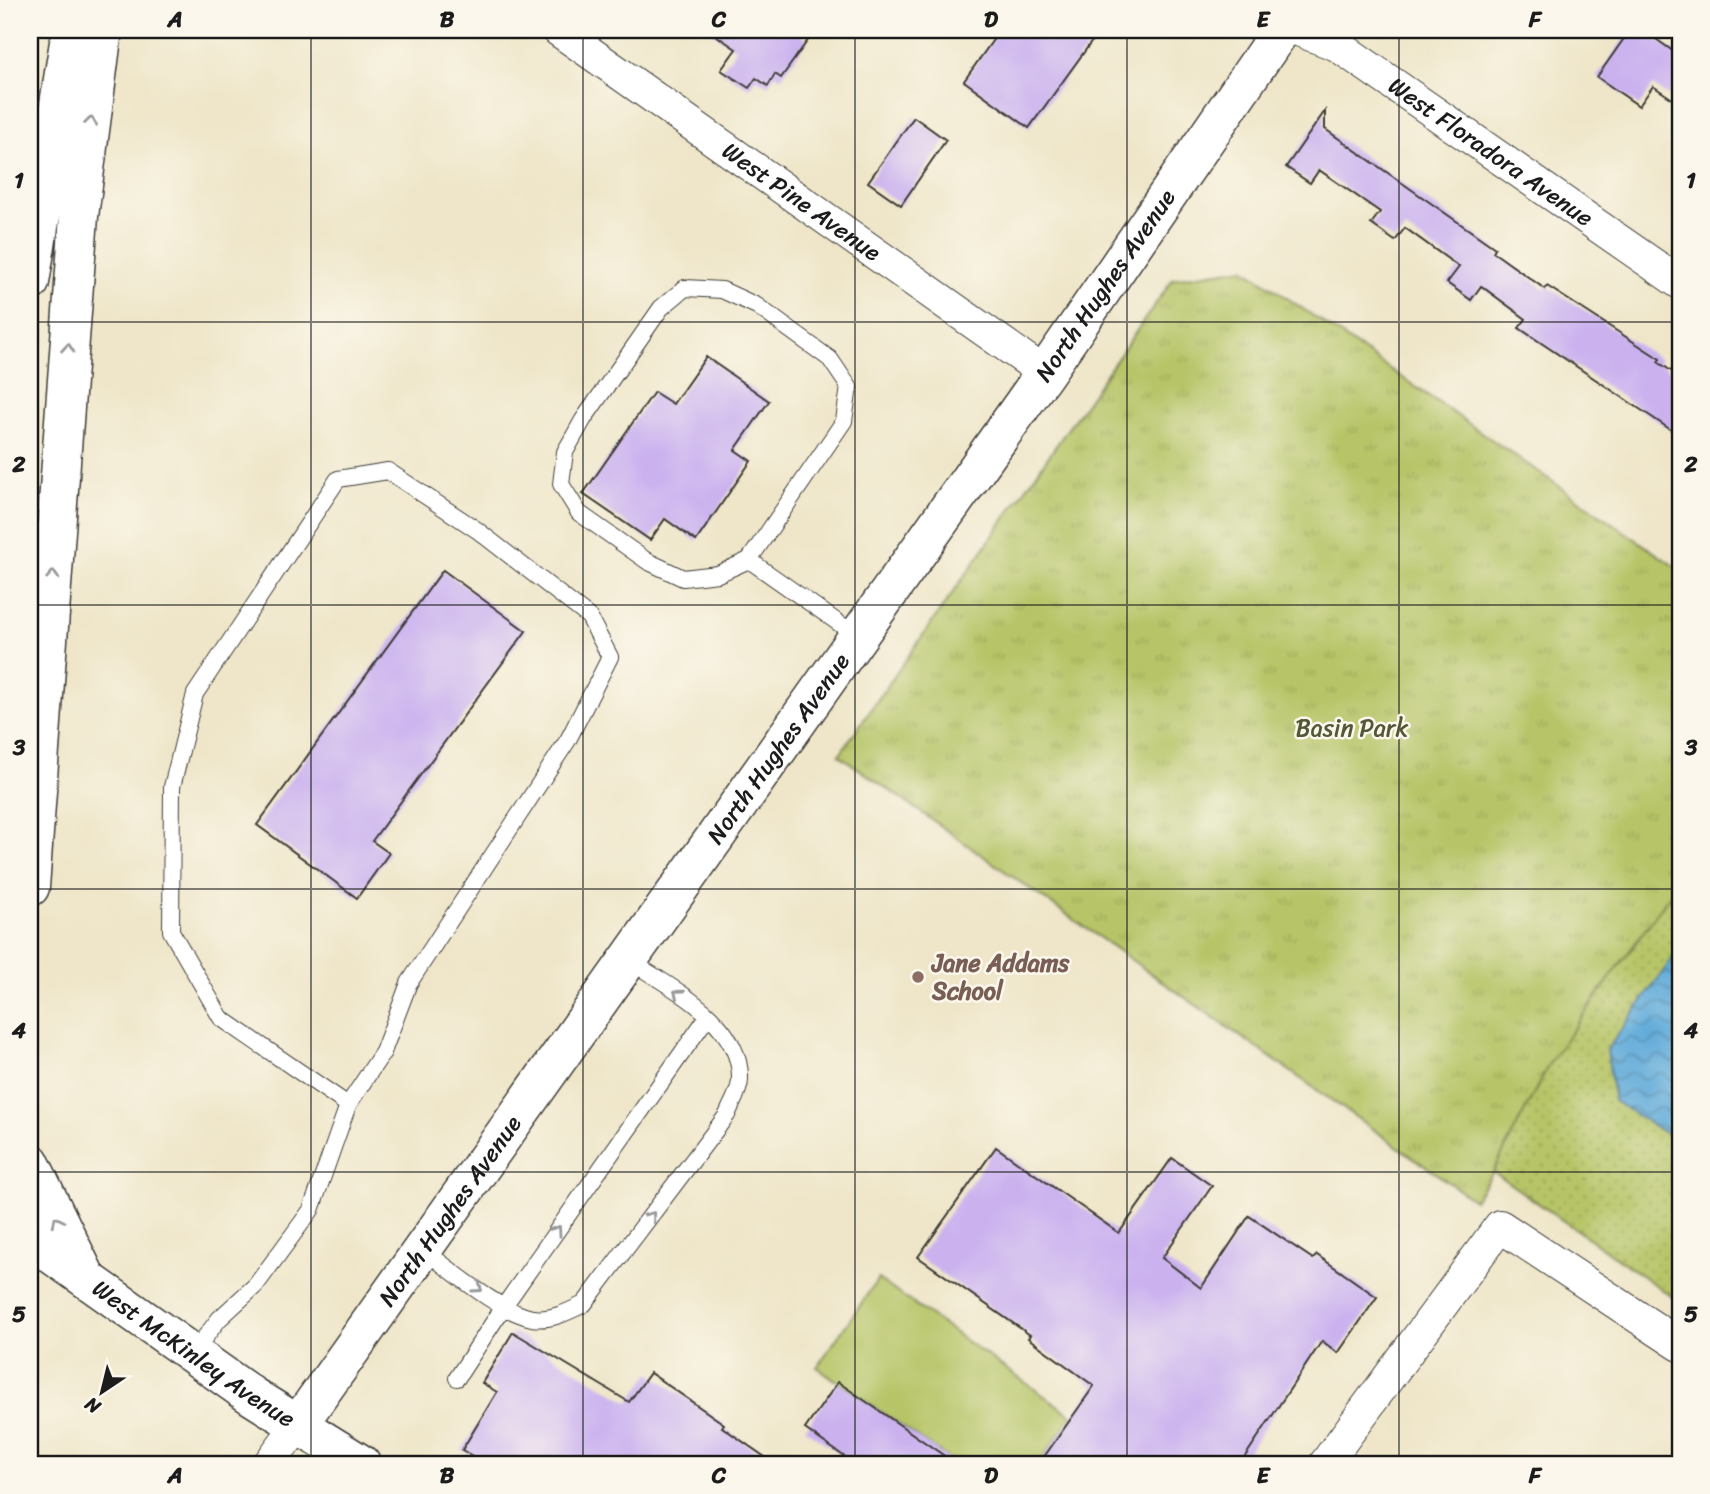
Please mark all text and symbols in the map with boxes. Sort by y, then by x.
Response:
text: A [166,0,183,40]
text: B [440,0,455,40]
text: C [711,0,727,40]
text: D [984,0,999,40]
text: E [1257,0,1272,40]
text: F [1528,0,1543,40]
street label: West Floradora Avenue [1379,65,1602,238]
one-way arrow [83,116,98,127]
street label: West Pine Avenue [713,131,890,273]
text: 1 [14,160,24,201]
text: 1 [1686,160,1696,201]
street label: North Hughes Avenue [1024,180,1187,391]
one-way arrow [60,342,75,353]
text: 2 [11,444,26,485]
text: 2 [1683,444,1698,485]
one-way arrow [45,569,60,580]
street label: North Hughes Avenue [695,644,861,853]
park label: Basin Park [1296,707,1409,749]
text: 3 [12,727,26,768]
text: 3 [1684,727,1698,768]
place label: Jane Addams School [930,942,1070,1012]
marker: Jane Addams School [910,969,926,985]
one-way arrow [673,989,686,1002]
text: 4 [11,1010,27,1051]
text: 4 [1683,1010,1699,1051]
street label: North Hughes Avenue [367,1106,533,1315]
one-way arrow [642,1211,655,1224]
one-way arrow [52,1216,66,1228]
one-way arrow [549,1225,561,1238]
street label: West McKinley Avenue [83,1268,304,1439]
one-way arrow [470,1280,483,1292]
text: 5 [12,1294,26,1335]
text: 5 [1684,1294,1698,1335]
north arrow [66,1358,136,1428]
text: N [77,1388,108,1423]
text: A [166,1455,183,1494]
text: B [440,1455,455,1494]
text: C [711,1455,727,1494]
text: D [984,1455,999,1494]
text: E [1257,1455,1272,1494]
text: F [1528,1455,1543,1494]

